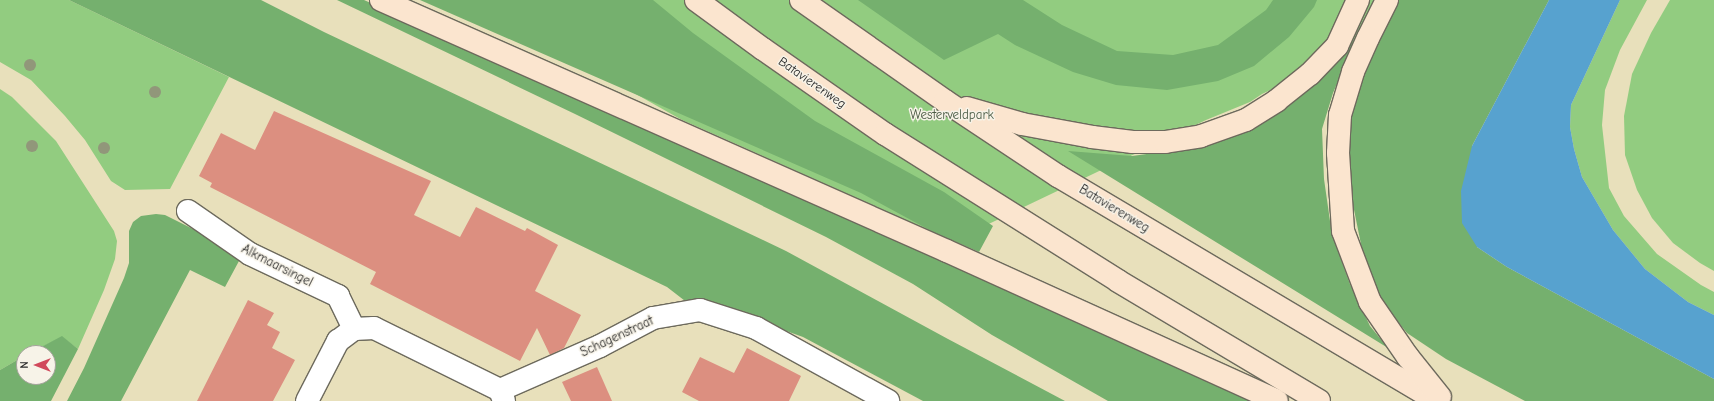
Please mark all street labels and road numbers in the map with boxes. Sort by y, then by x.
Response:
street label: Batavierenweg [775,54,849,112]
street label: Batavierenweg [1076,182,1152,236]
street label: Alkmaarsingel [239,241,315,291]
street label: Schagenstraat [578,313,656,361]

